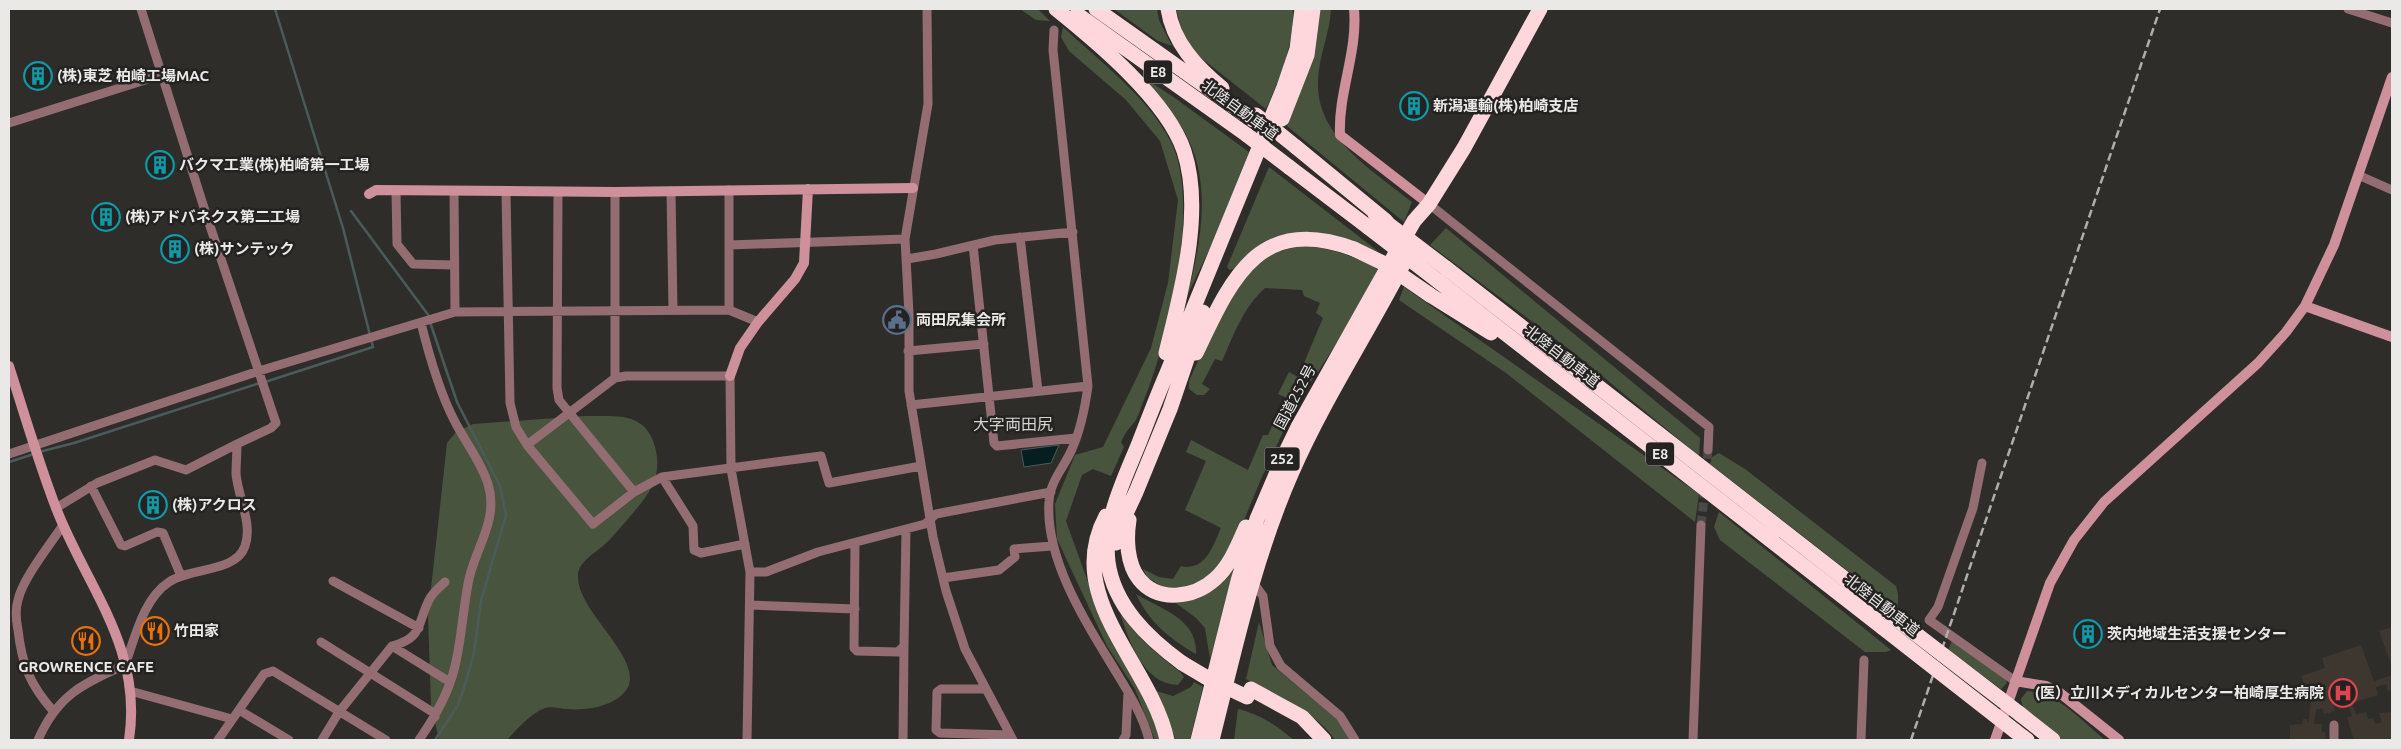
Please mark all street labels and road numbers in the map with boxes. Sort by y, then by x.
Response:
road number: E8 [1144,61,1172,84]
street label: 北陸自動車道 [1199,76,1282,143]
street label: 北陸自動車道 [1522,321,1603,390]
street label: 国道252号 [1271,362,1319,432]
road number: E8 [1646,442,1674,466]
road number: 252 [1264,448,1300,470]
street label: 北陸自動車道 [1842,570,1923,639]

